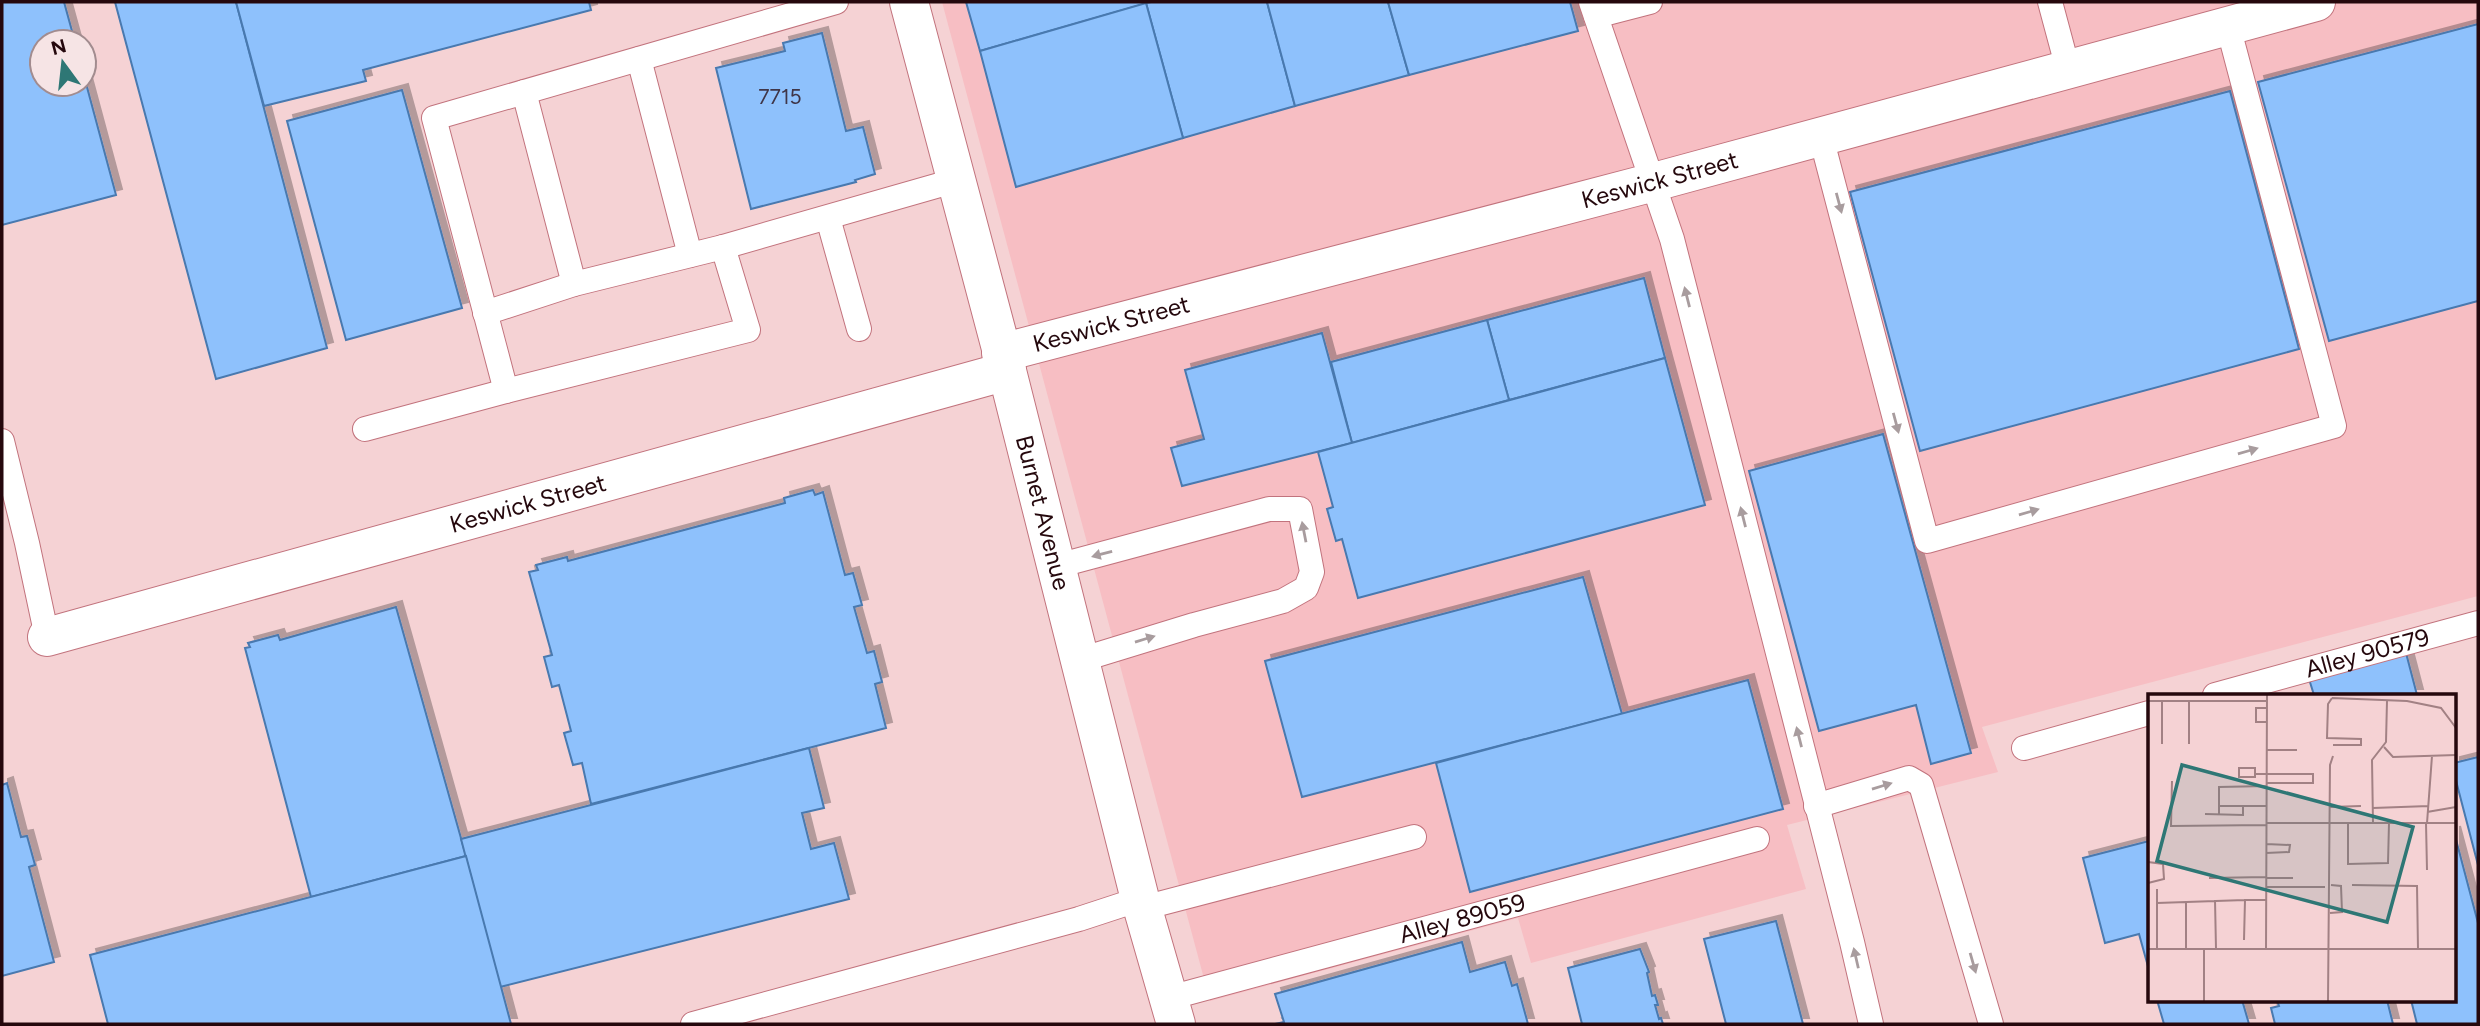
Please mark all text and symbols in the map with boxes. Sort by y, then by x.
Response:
north arrow [28,28,98,98]
text: N [49,34,69,60]
house number: 7715 [758,84,802,109]
street label: Keswick Street [1578,145,1741,214]
one-way arrow [1834,193,1844,214]
one-way arrow [1681,285,1692,307]
street label: Keswick Street [1030,289,1193,358]
one-way arrow [1891,412,1902,434]
street label: Burnet Avenue [1010,432,1077,593]
one-way arrow [2238,445,2259,455]
street label: Keswick Street [446,468,609,539]
one-way arrow [1737,506,1748,528]
one-way arrow [2018,506,2040,517]
one-way arrow [1299,521,1310,543]
one-way arrow [1091,549,1113,560]
street label: Alley 90579 [2302,622,2433,684]
one-way arrow [1135,634,1156,644]
inset map [2148,694,2456,1002]
one-way arrow [1793,726,1804,748]
one-way arrow [1871,780,1892,790]
street label: Alley 89059 [1396,887,1529,949]
one-way arrow [1850,947,1861,969]
one-way arrow [1968,952,1978,973]

